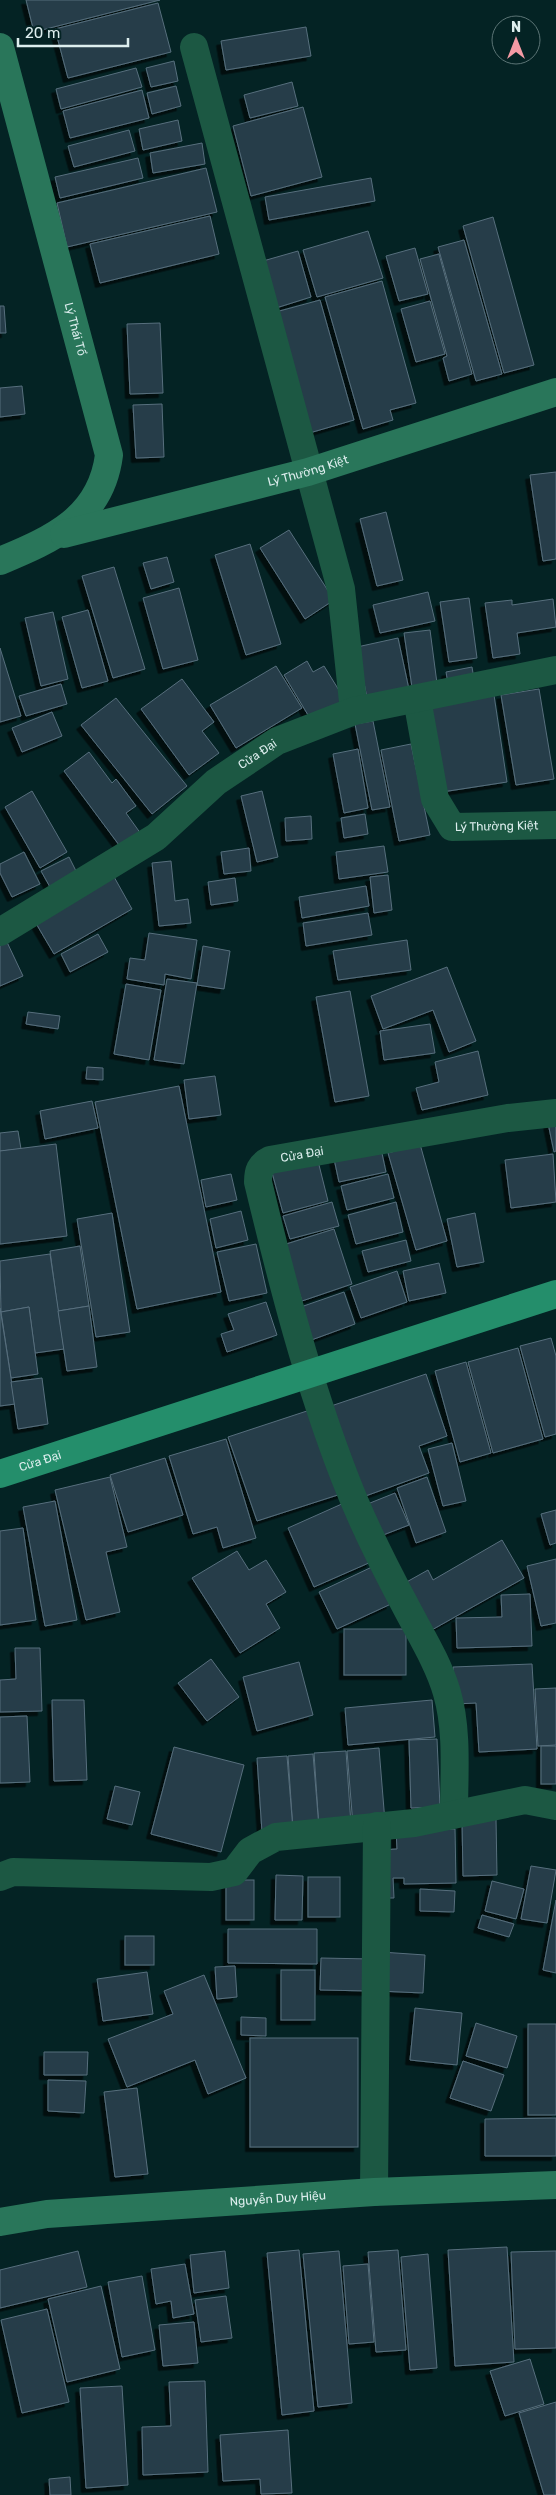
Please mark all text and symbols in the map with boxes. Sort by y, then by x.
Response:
scale bar [18,15,128,47]
north arrow [491,15,541,65]
text: N [511,19,521,36]
text: 20 m [25,24,60,42]
street label: Lý Thái Tổ [62,301,89,357]
street label: Lý Thường Kiệt [266,452,350,489]
street label: Cửa Đại [235,736,280,772]
street label: Lý Thường Kiệt [455,818,539,834]
street label: Cửa Đại [279,1144,325,1165]
street label: Cửa Đại [17,1448,63,1474]
street label: Nguyễn Duy Hiệu [229,2188,326,2209]

